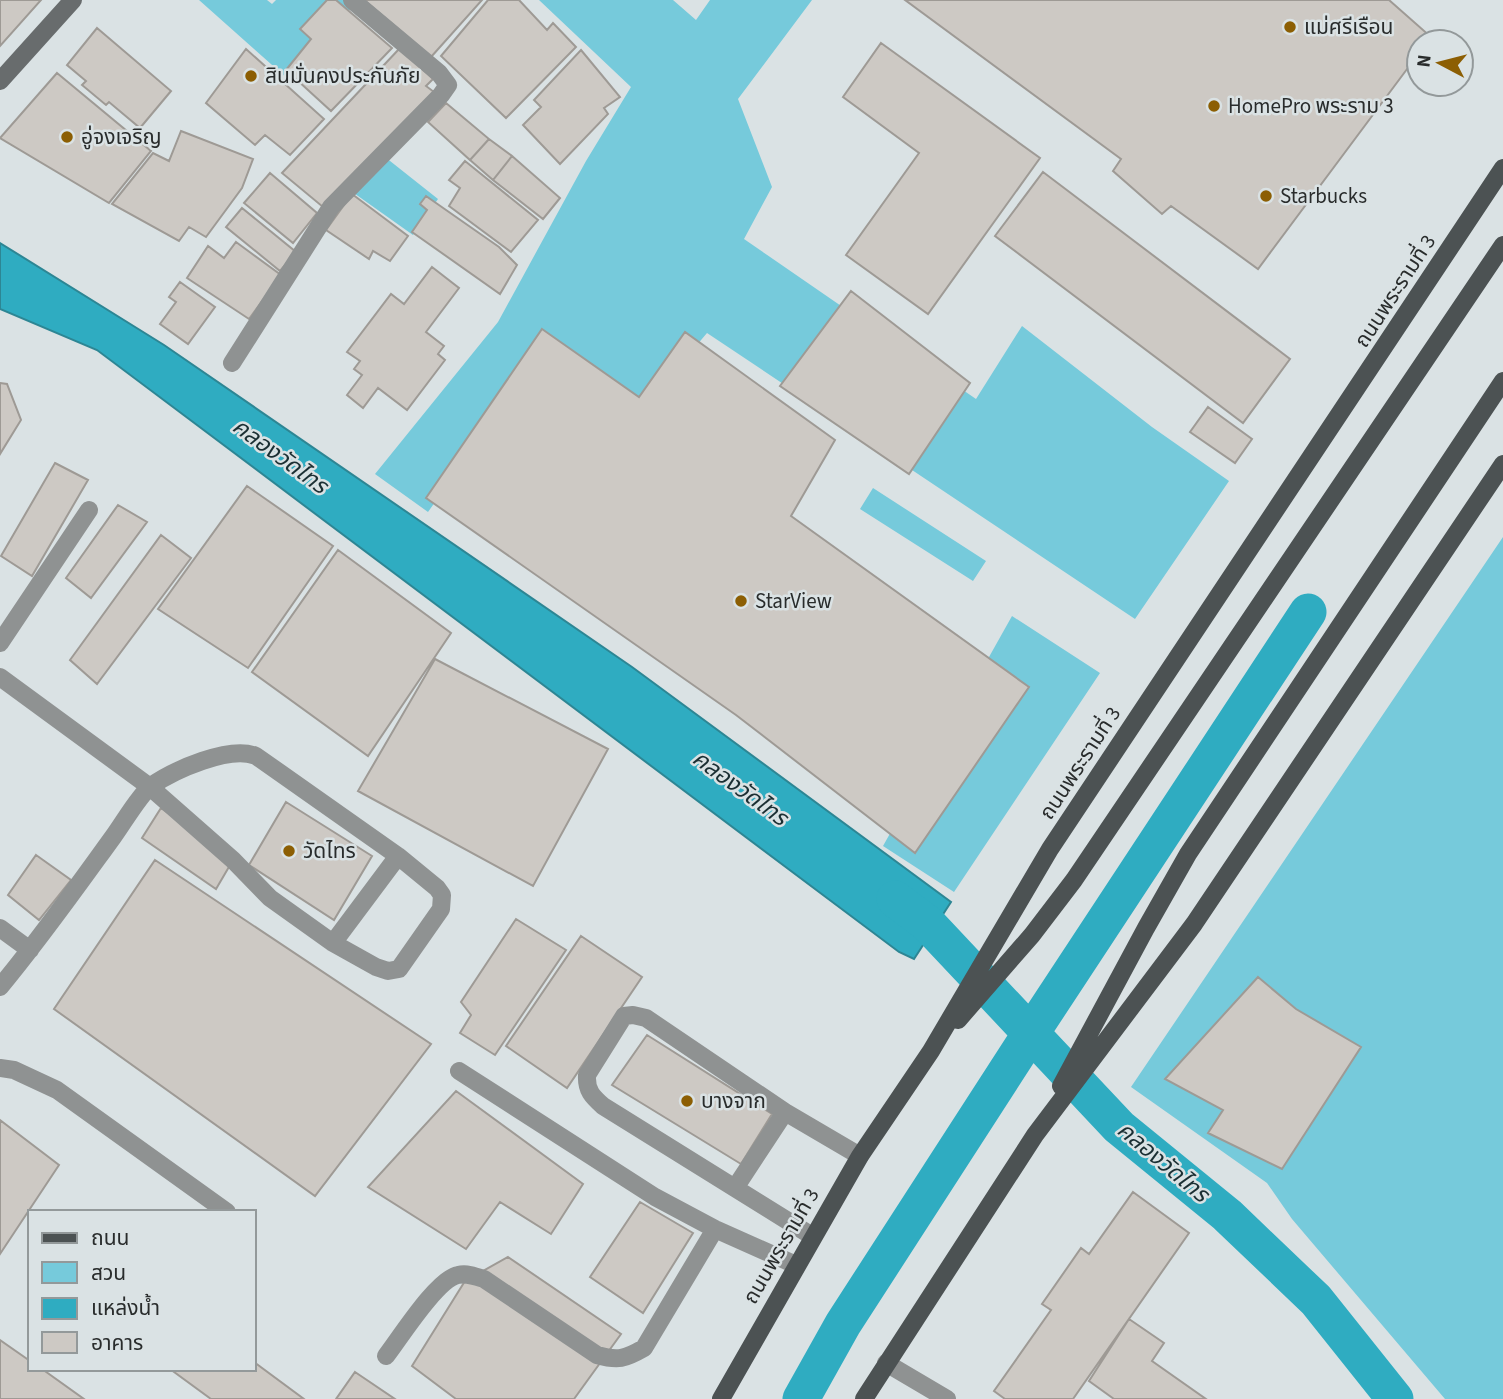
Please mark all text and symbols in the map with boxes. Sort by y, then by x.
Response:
place label: แม่ศรีเรือน [1304,12,1393,42]
marker: แม่ศรีเรือน [1282,19,1298,35]
north arrow [1405,28,1475,98]
text: N [1410,53,1439,69]
place label: สินมั่นคงประกันภัย [265,61,420,91]
marker: สินมั่นคงประกันภัย [243,68,259,84]
place label: HomePro พระราม 3 [1228,91,1394,121]
marker: HomePro พระราม 3 [1206,98,1222,114]
place label: อู่จงเจริญ [81,122,162,152]
marker: อู่จงเจริญ [59,129,75,145]
place label: Starbucks [1280,181,1367,211]
marker: Starbucks [1258,188,1274,204]
street label: ถนนพระรามที่ 3 [1347,229,1443,353]
water label: คลองวัดไทร [226,410,336,503]
place label: StarView [755,586,832,616]
marker: StarView [733,593,749,609]
street label: ถนนพระรามที่ 3 [1032,701,1128,825]
water label: คลองวัดไทร [686,742,796,835]
place label: วัดไทร [303,836,356,866]
marker: วัดไทร [281,843,297,859]
place label: บางจาก [701,1086,766,1116]
marker: บางจาก [679,1093,695,1109]
water label: คลองวัดไทร [1110,1114,1217,1211]
street label: ถนนพระรามที่ 3 [736,1182,826,1310]
legend [28,1210,256,1371]
text: ถนน [91,1223,129,1253]
text: สวน [91,1258,126,1288]
text: แหล่งน้ำ [91,1293,160,1323]
text: อาคาร [91,1328,143,1358]

